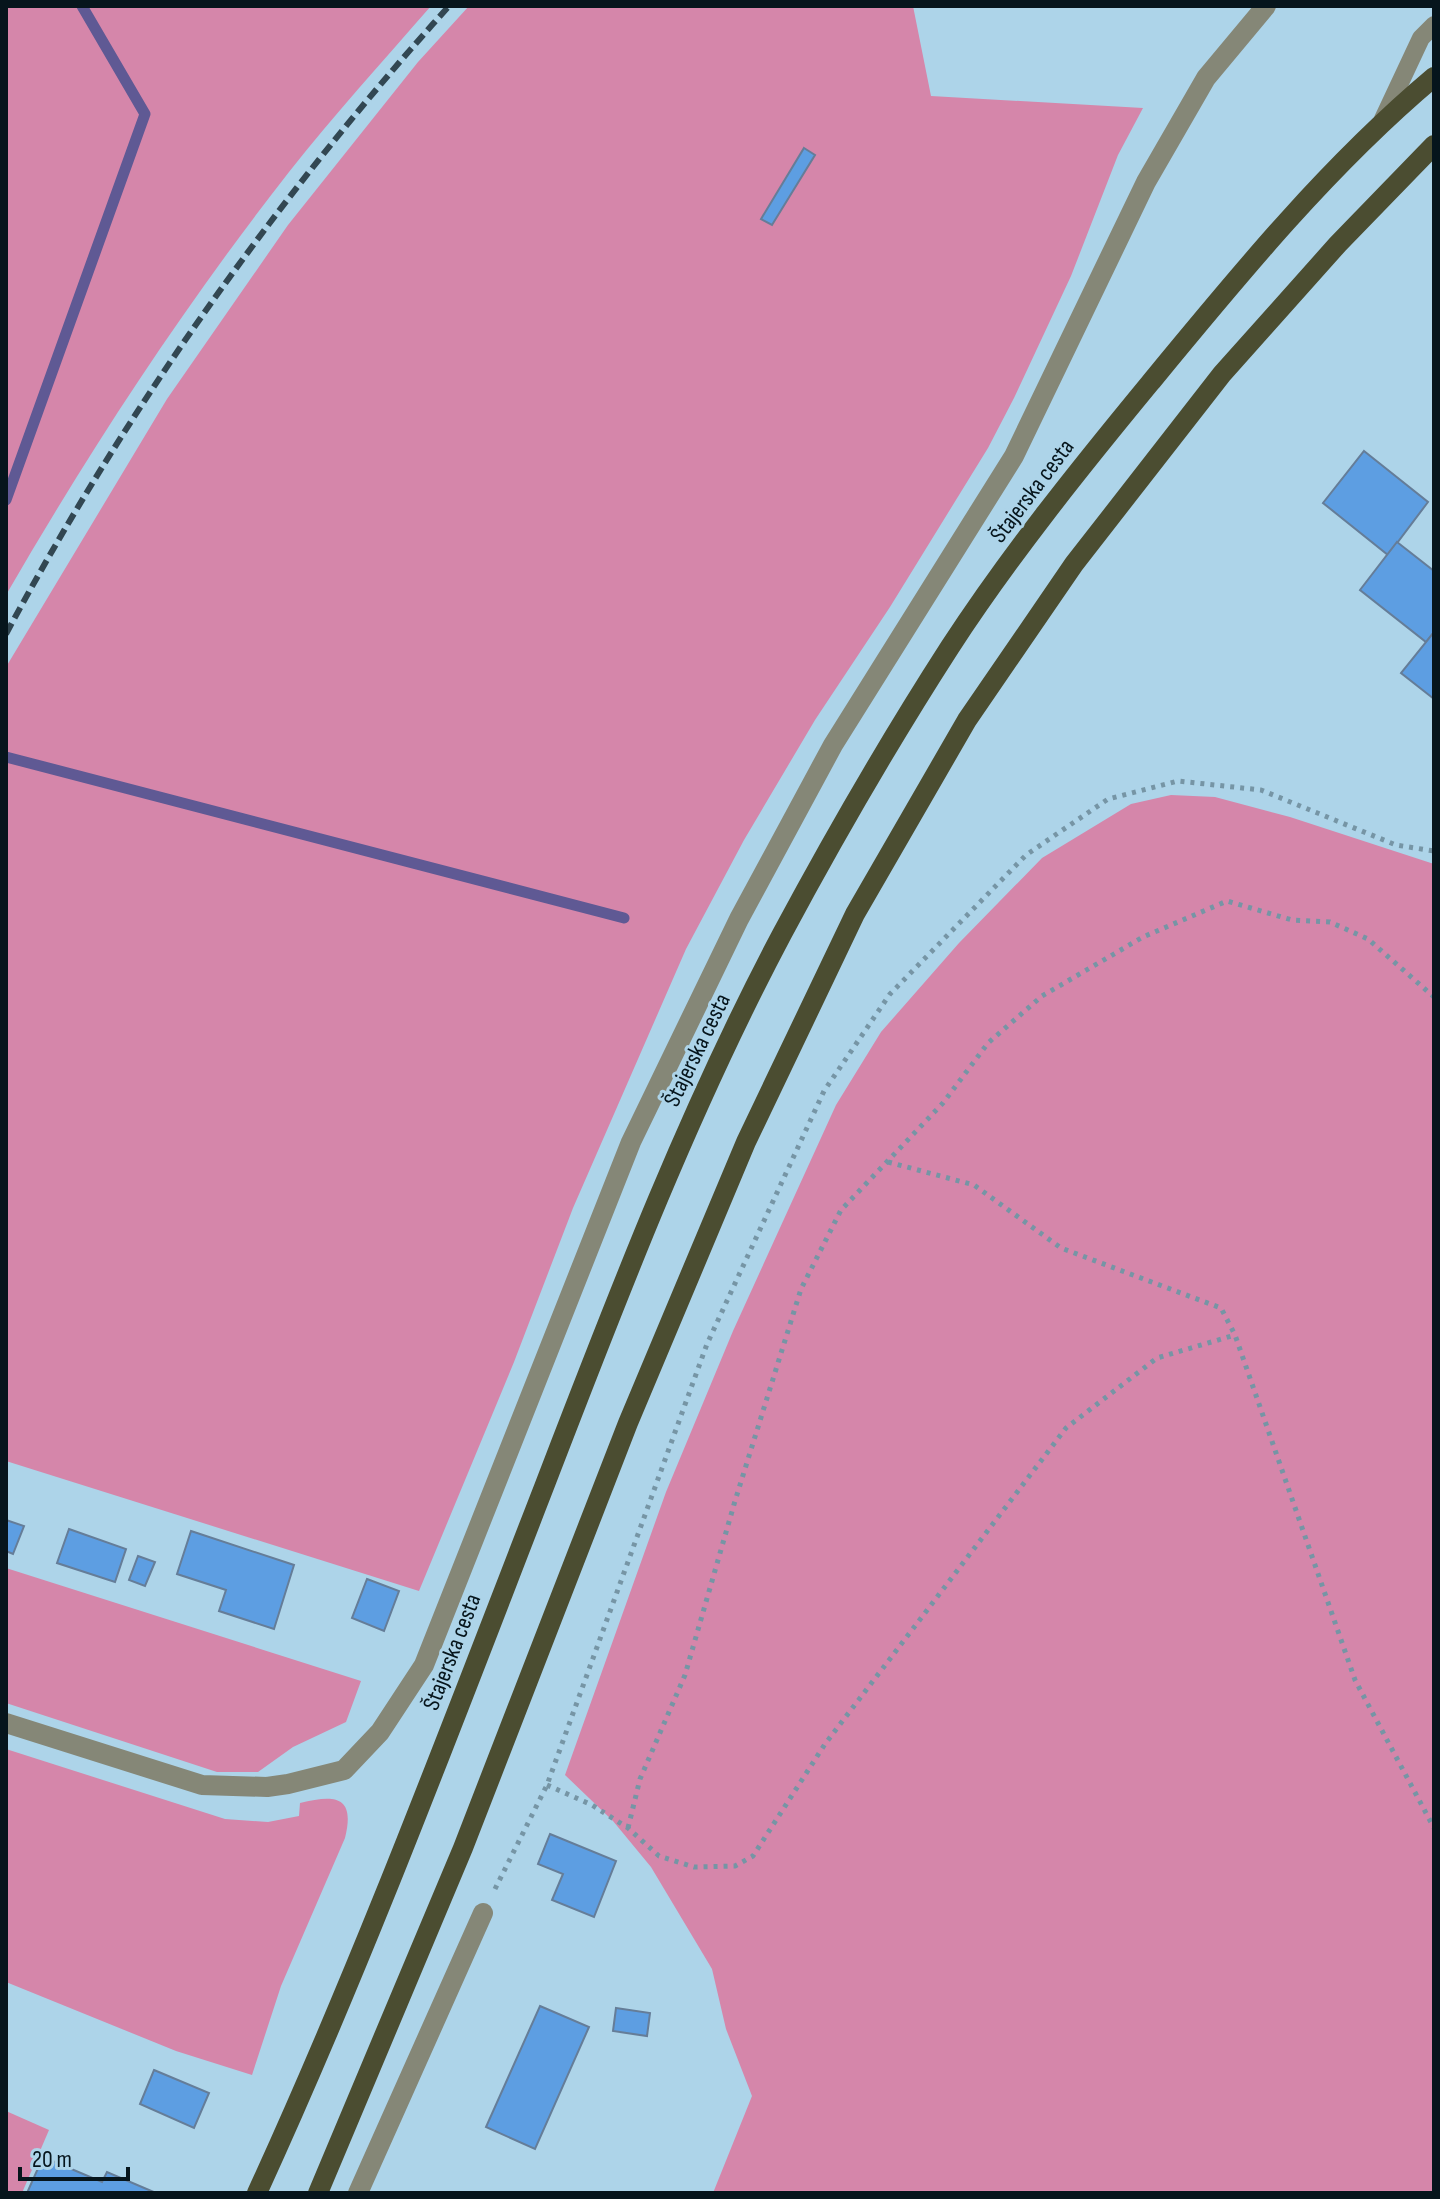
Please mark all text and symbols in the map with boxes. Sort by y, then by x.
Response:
street label: Štajerska cesta [984,433,1080,549]
street label: Štajerska cesta [657,989,737,1111]
street label: Štajerska cesta [417,1590,487,1714]
scale bar [20,2131,128,2181]
text: 20 m [32,2145,72,2174]

